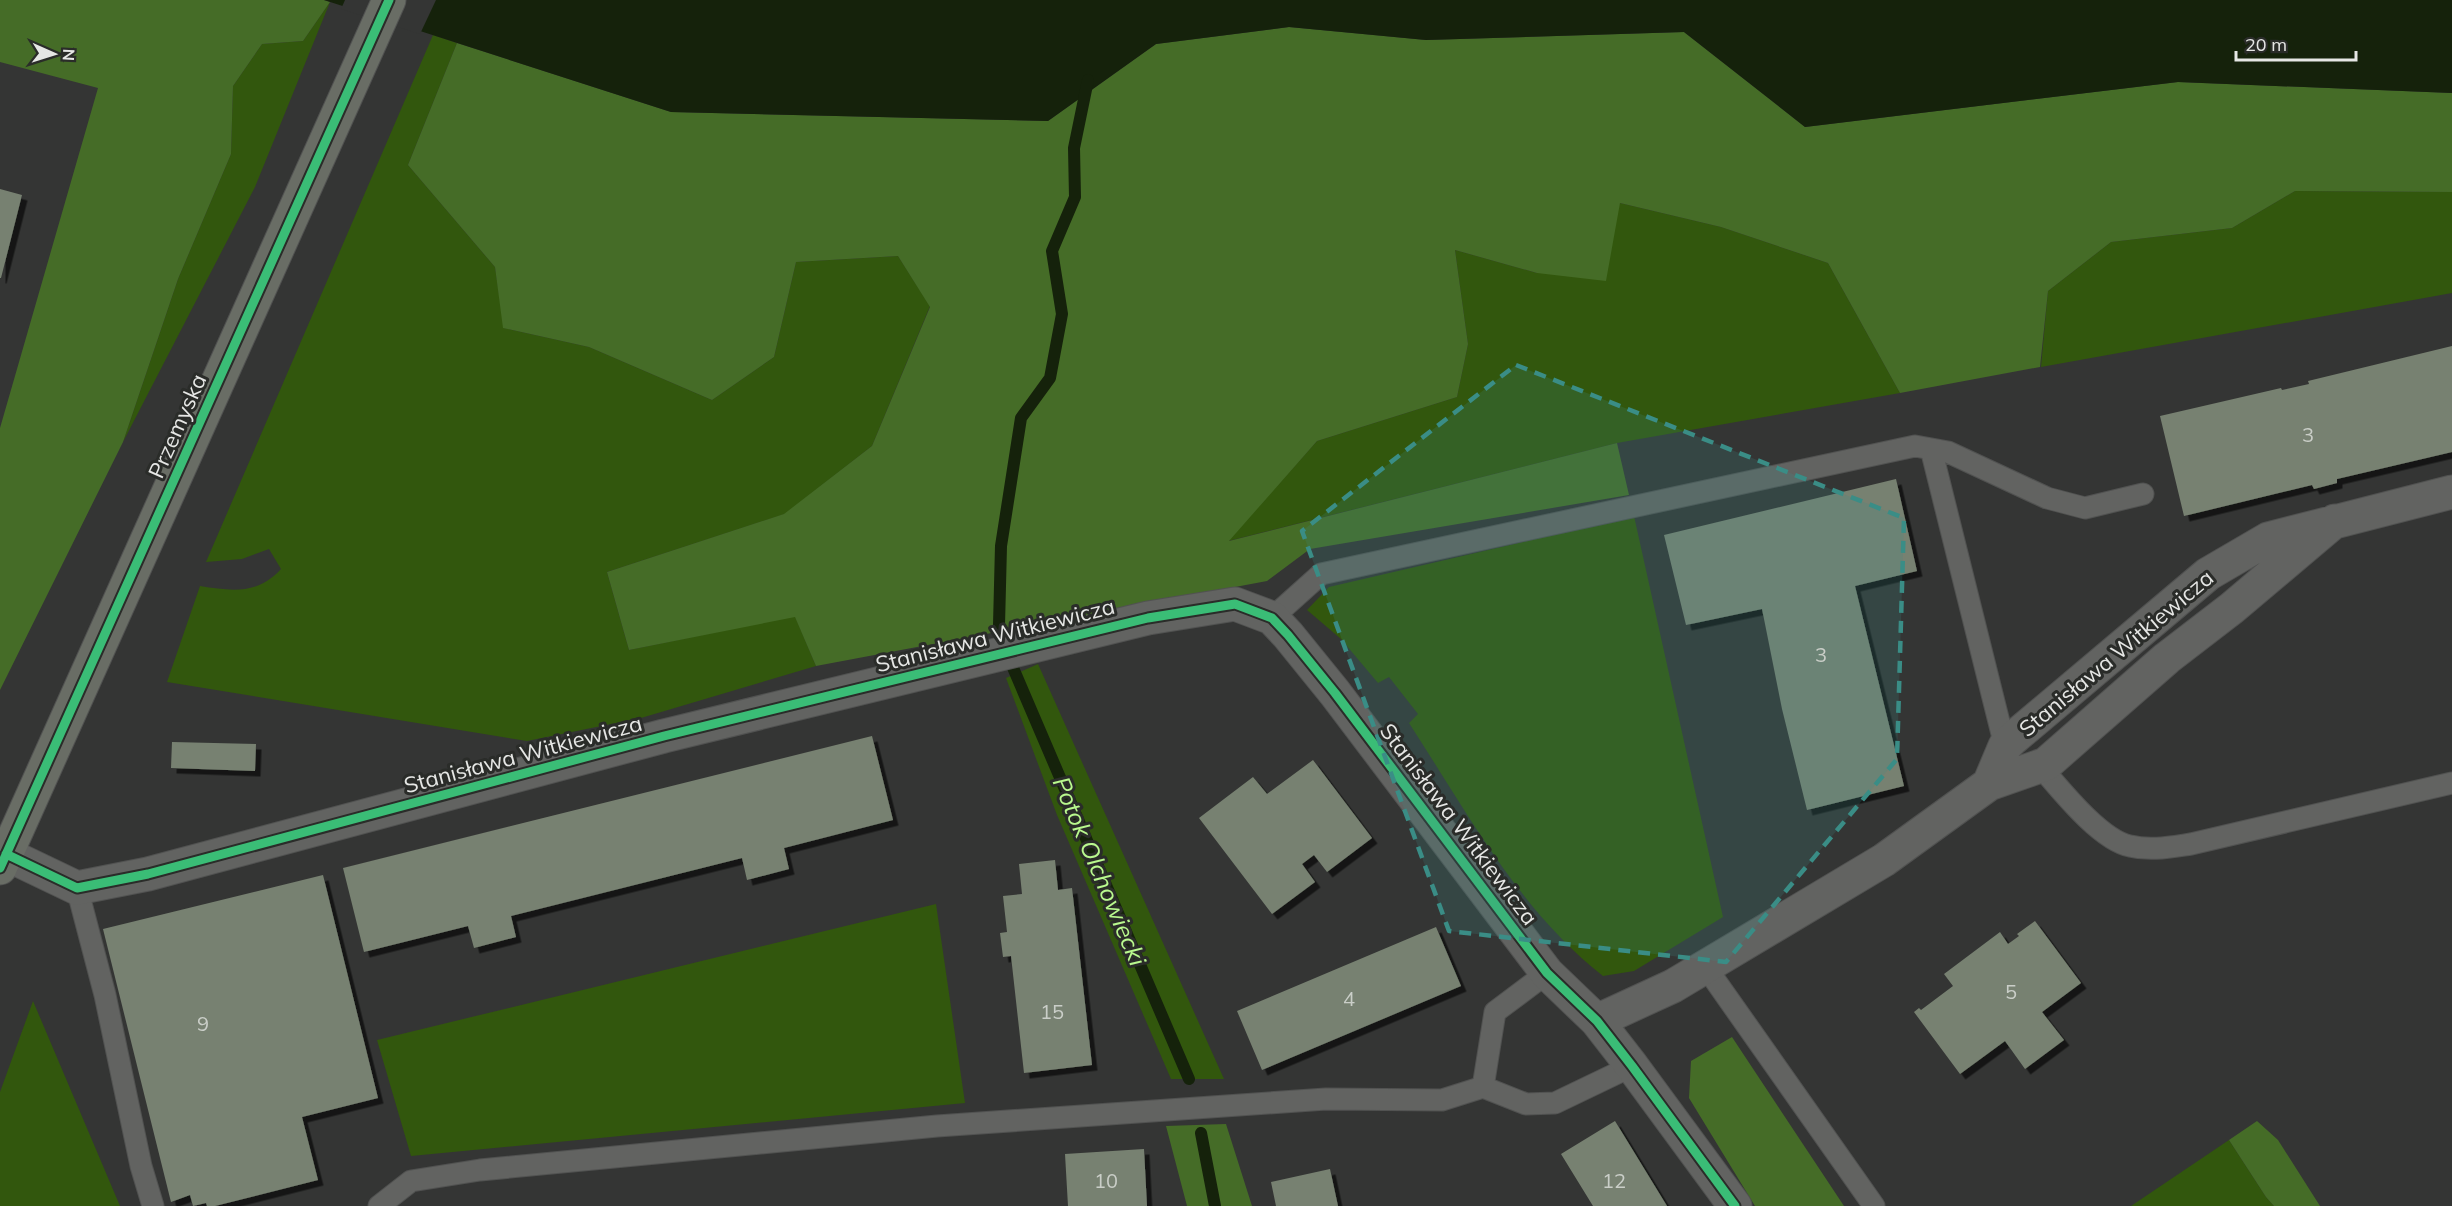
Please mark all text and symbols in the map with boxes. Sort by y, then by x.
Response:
north arrow [24,24,84,84]
scale bar [2236,24,2356,62]
text: 20 m [2245,33,2287,56]
text: N [59,48,79,61]
street label: Przemyska [142,369,212,483]
house number: 3 [2302,422,2314,447]
street label: Stanisława Witkiewicza [2013,563,2219,743]
street label: Stanisława Witkiewicza [873,592,1117,678]
house number: 3 [1815,642,1827,667]
street label: Stanisława Witkiewicza [401,709,645,799]
street label: Stanisława Witkiewicza [1374,718,1544,930]
water label: Potok Olchowiecki [1047,772,1153,970]
house number: 5 [2005,979,2017,1004]
house number: 4 [1343,986,1355,1011]
house number: 15 [1040,999,1064,1024]
house number: 9 [197,1011,209,1036]
house number: 10 [1094,1168,1118,1193]
house number: 12 [1602,1168,1626,1193]

